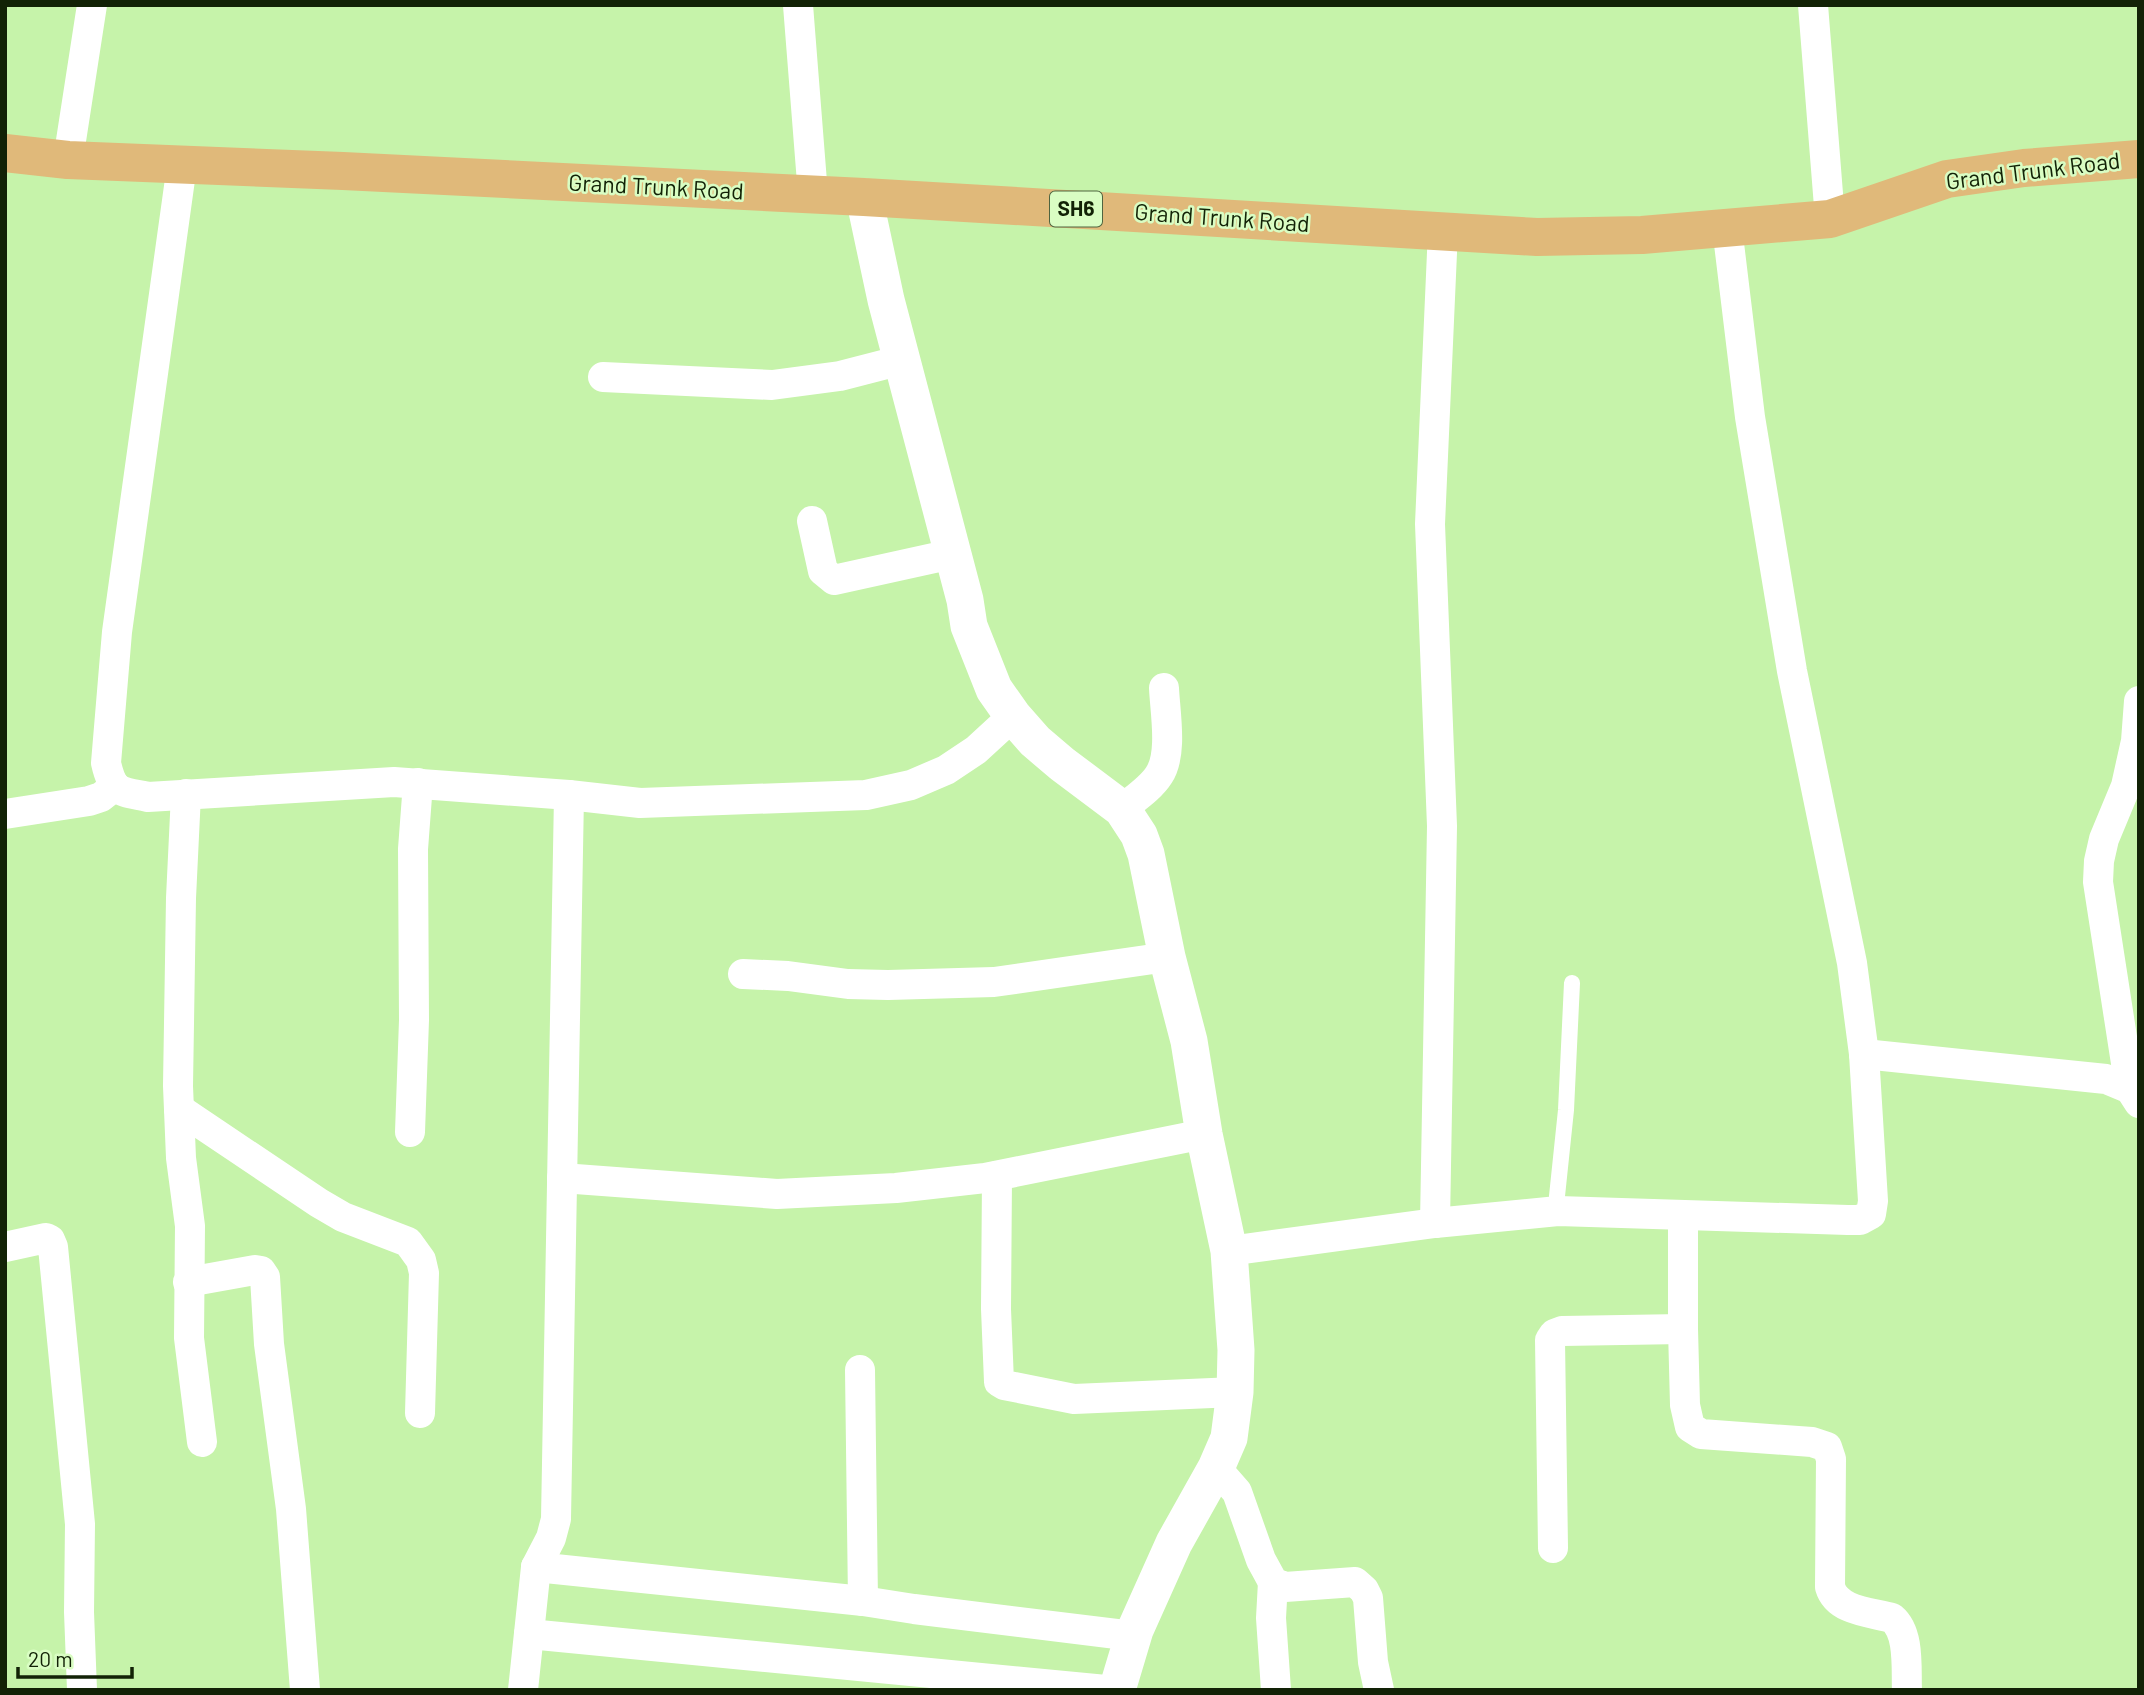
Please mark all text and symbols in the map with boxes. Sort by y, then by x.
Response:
street label: Grand Trunk Road [1944,145,2122,195]
street label: Grand Trunk Road [568,167,744,205]
road number: SH6 [1050,192,1102,227]
street label: Grand Trunk Road [1134,197,1311,237]
scale bar [18,1636,131,1680]
text: 20 m [28,1646,73,1671]

